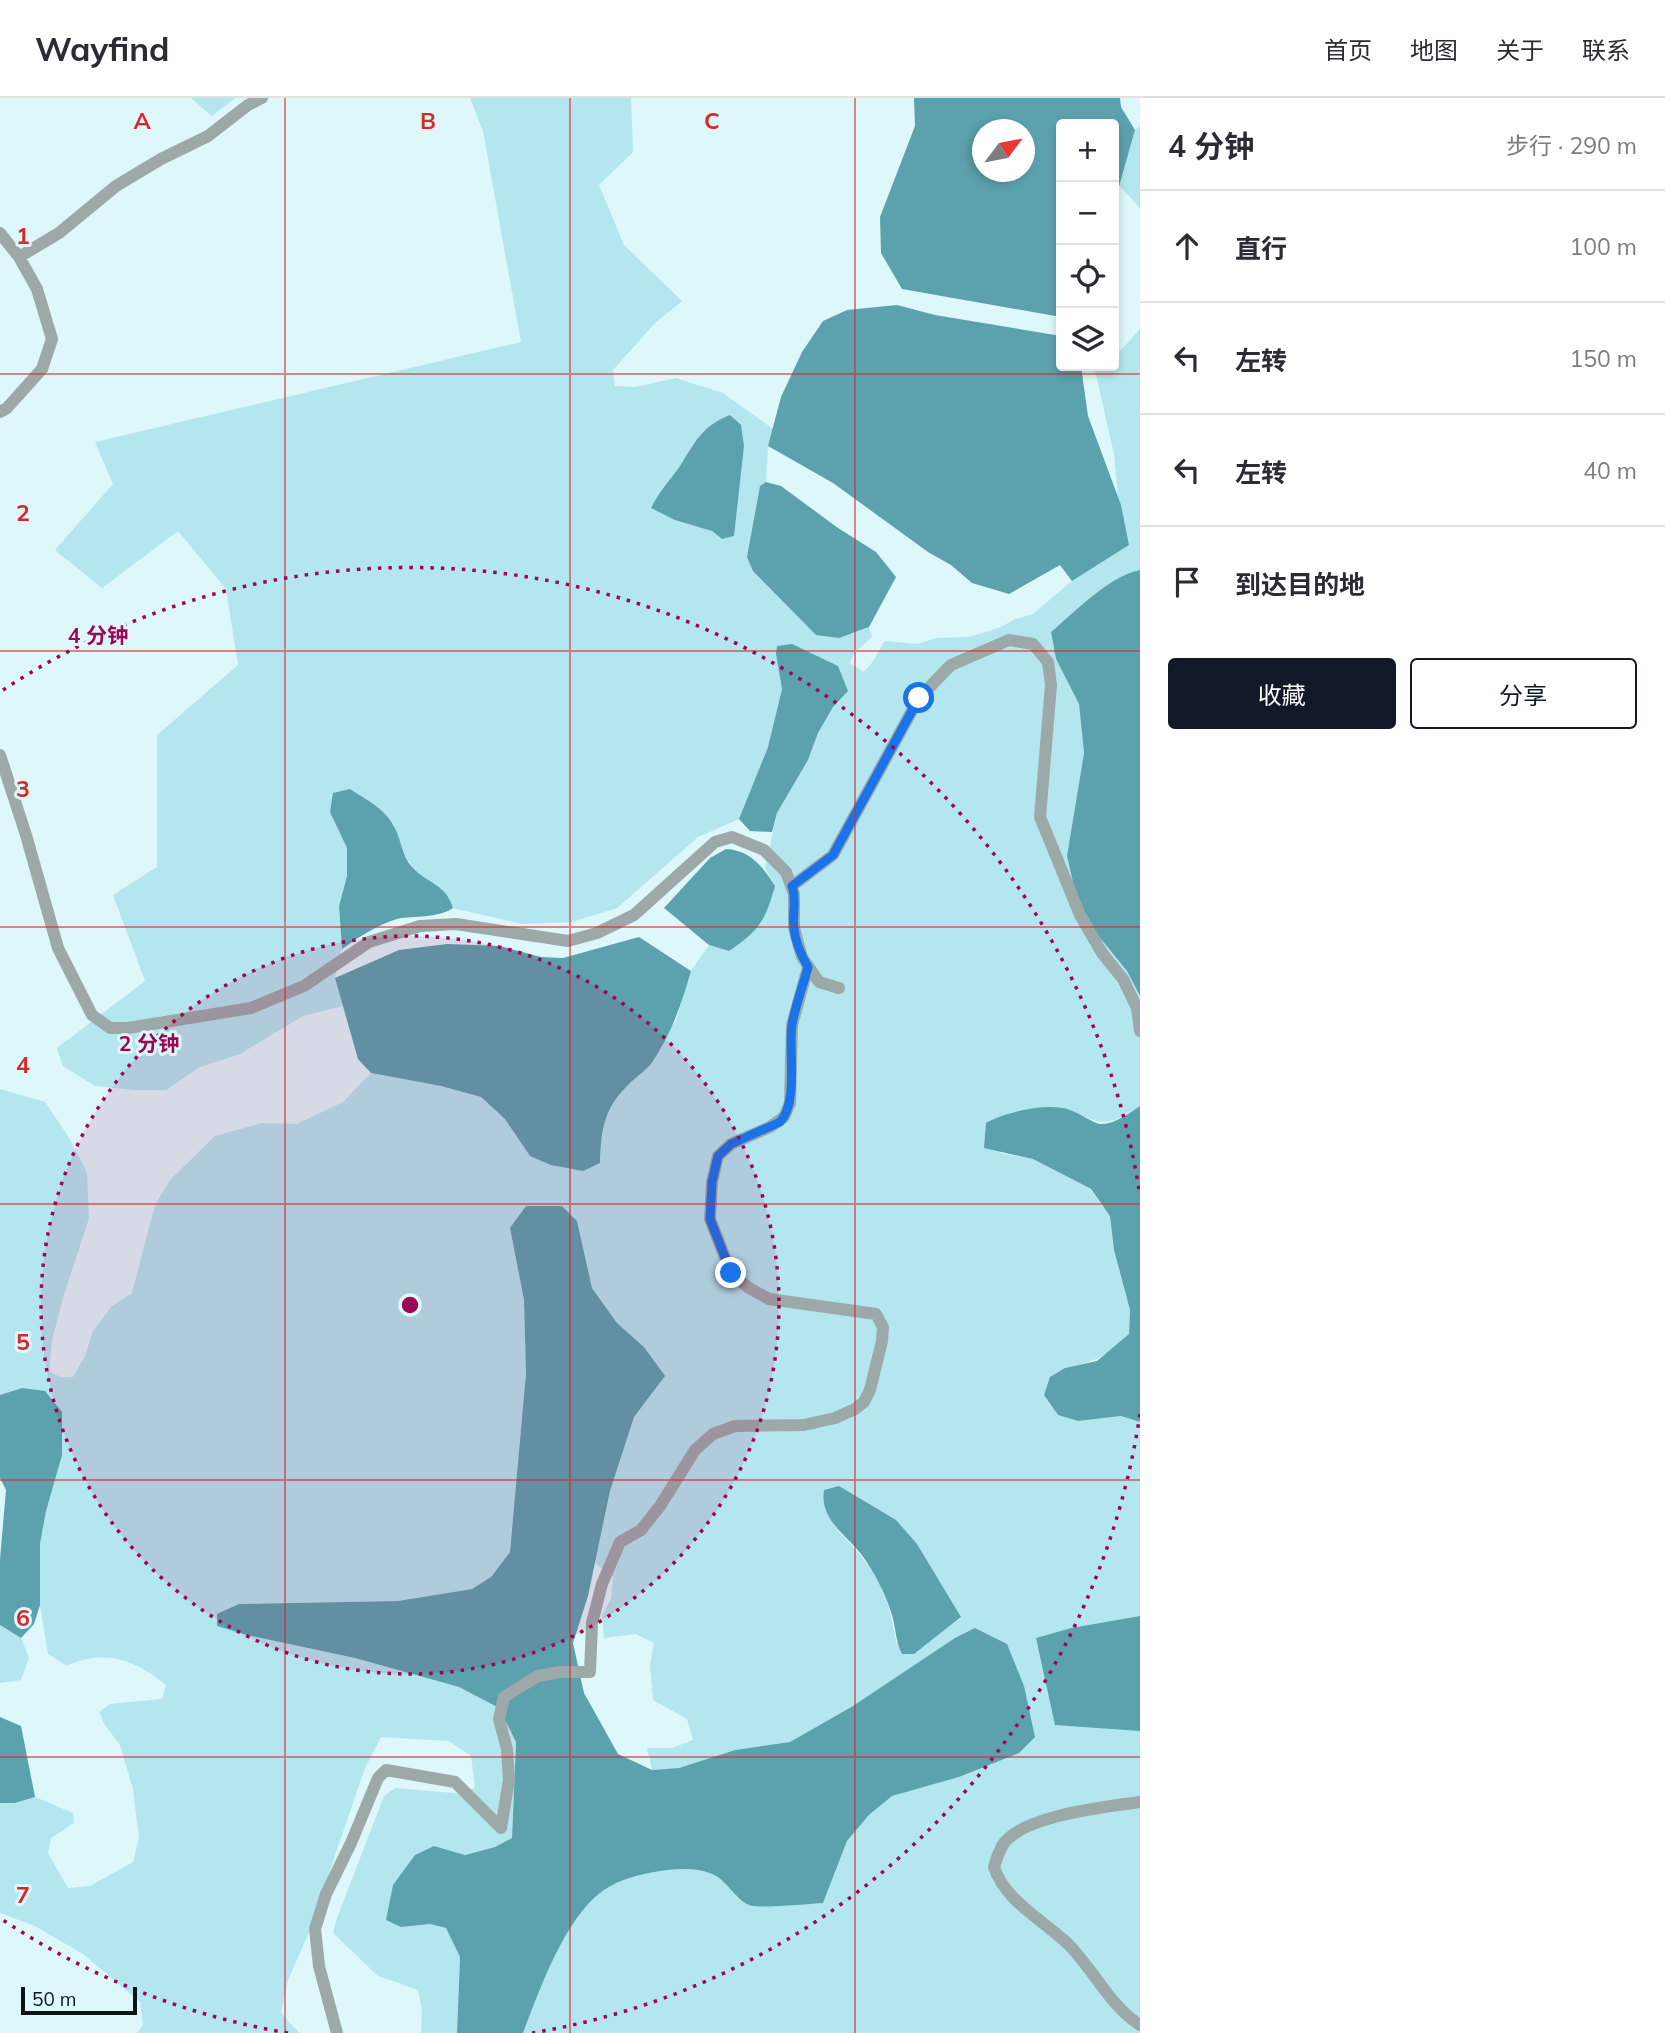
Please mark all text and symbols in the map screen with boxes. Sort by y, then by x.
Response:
text: Wayfind [35,28,170,69]
text: 首页 [1324,35,1372,65]
text: 地图 [1410,35,1458,65]
text: 关于 [1496,35,1544,65]
text: 联系 [1582,35,1630,65]
text: A [133,106,151,135]
text: B [420,106,436,135]
text: C [704,106,720,135]
north arrow [972,119,1035,182]
map controls [1056,119,1119,371]
button: + [1056,119,1119,182]
text: 4 分钟 [1168,127,1254,165]
text: 步行 · 290 m [1506,131,1637,160]
button: − [1056,182,1119,245]
text: 1 [16,221,30,250]
icon: ahead [1168,227,1206,265]
text: 直行 [1235,232,1287,265]
text: 100 m [1569,232,1637,261]
button: locate [1056,245,1119,308]
button: layers [1056,308,1119,371]
icon: left [1168,339,1206,377]
text: 左转 [1235,344,1287,377]
text: 150 m [1569,344,1637,373]
icon: left [1168,451,1206,489]
text: 左转 [1235,456,1287,489]
text: 40 m [1583,456,1637,485]
text: 2 [16,498,30,527]
icon: arrive [1168,563,1206,601]
text: 到达目的地 [1235,568,1365,601]
text: 4 分钟 [68,622,128,648]
button: 收藏 [1168,658,1396,729]
button: 分享 [1410,658,1637,729]
route start [903,682,934,713]
text: 3 [16,774,30,803]
text: 2 分钟 [119,1030,179,1056]
text: 4 [16,1050,30,1079]
route end [715,1257,746,1288]
centre of rings [398,1293,422,1317]
text: 5 [16,1327,30,1356]
text: 6 [16,1603,30,1632]
text: 7 [16,1880,30,1909]
scale bar [21,1984,136,2016]
text: 50 m [32,1987,76,2011]

